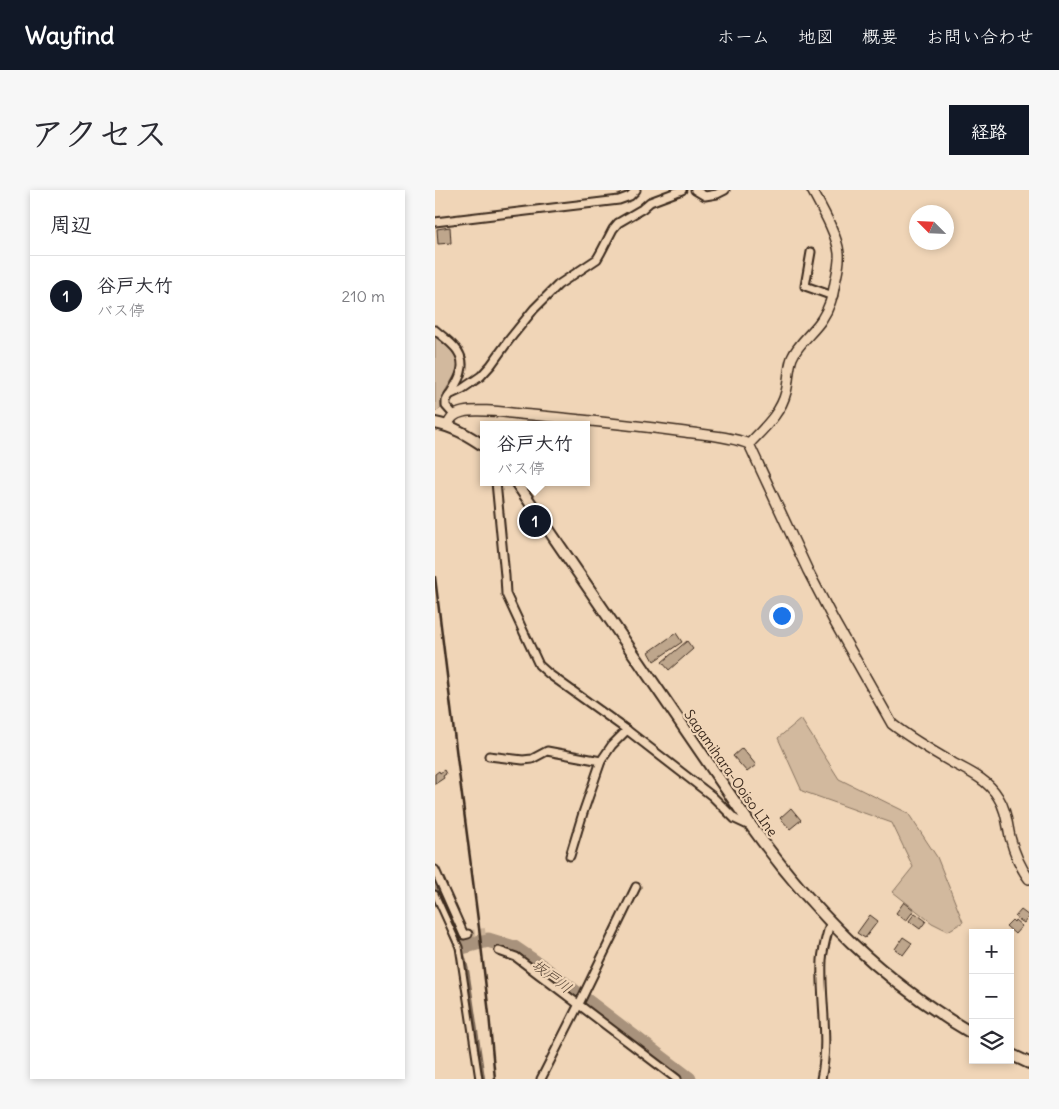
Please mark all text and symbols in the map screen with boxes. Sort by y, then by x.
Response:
text: Wayfind [25,20,114,50]
text: ホーム [717,25,770,48]
text: 地図 [798,25,834,48]
text: 概要 [862,25,898,48]
text: お問い合わせ [926,25,1034,48]
button: 経路 [949,105,1029,155]
text: アクセス [30,111,168,155]
north arrow [909,205,954,250]
text: 周辺 [50,211,92,238]
text: 谷戸大竹 [97,273,173,297]
text: 1 [63,286,69,306]
text: 210 m [342,286,385,306]
text: バス停 [97,300,145,320]
popup [480,421,590,486]
text: 谷戸大竹 [497,431,573,455]
text: バス停 [497,458,545,478]
pin: 1 [519,502,551,540]
your location [769,603,795,629]
street label: Sagamihara-Ooiso LIne [680,706,782,840]
map controls [969,929,1014,1064]
button: + [969,929,1014,974]
water label: 坂戸川 [528,955,576,997]
button: − [969,974,1014,1019]
button: layers [969,1019,1014,1064]

